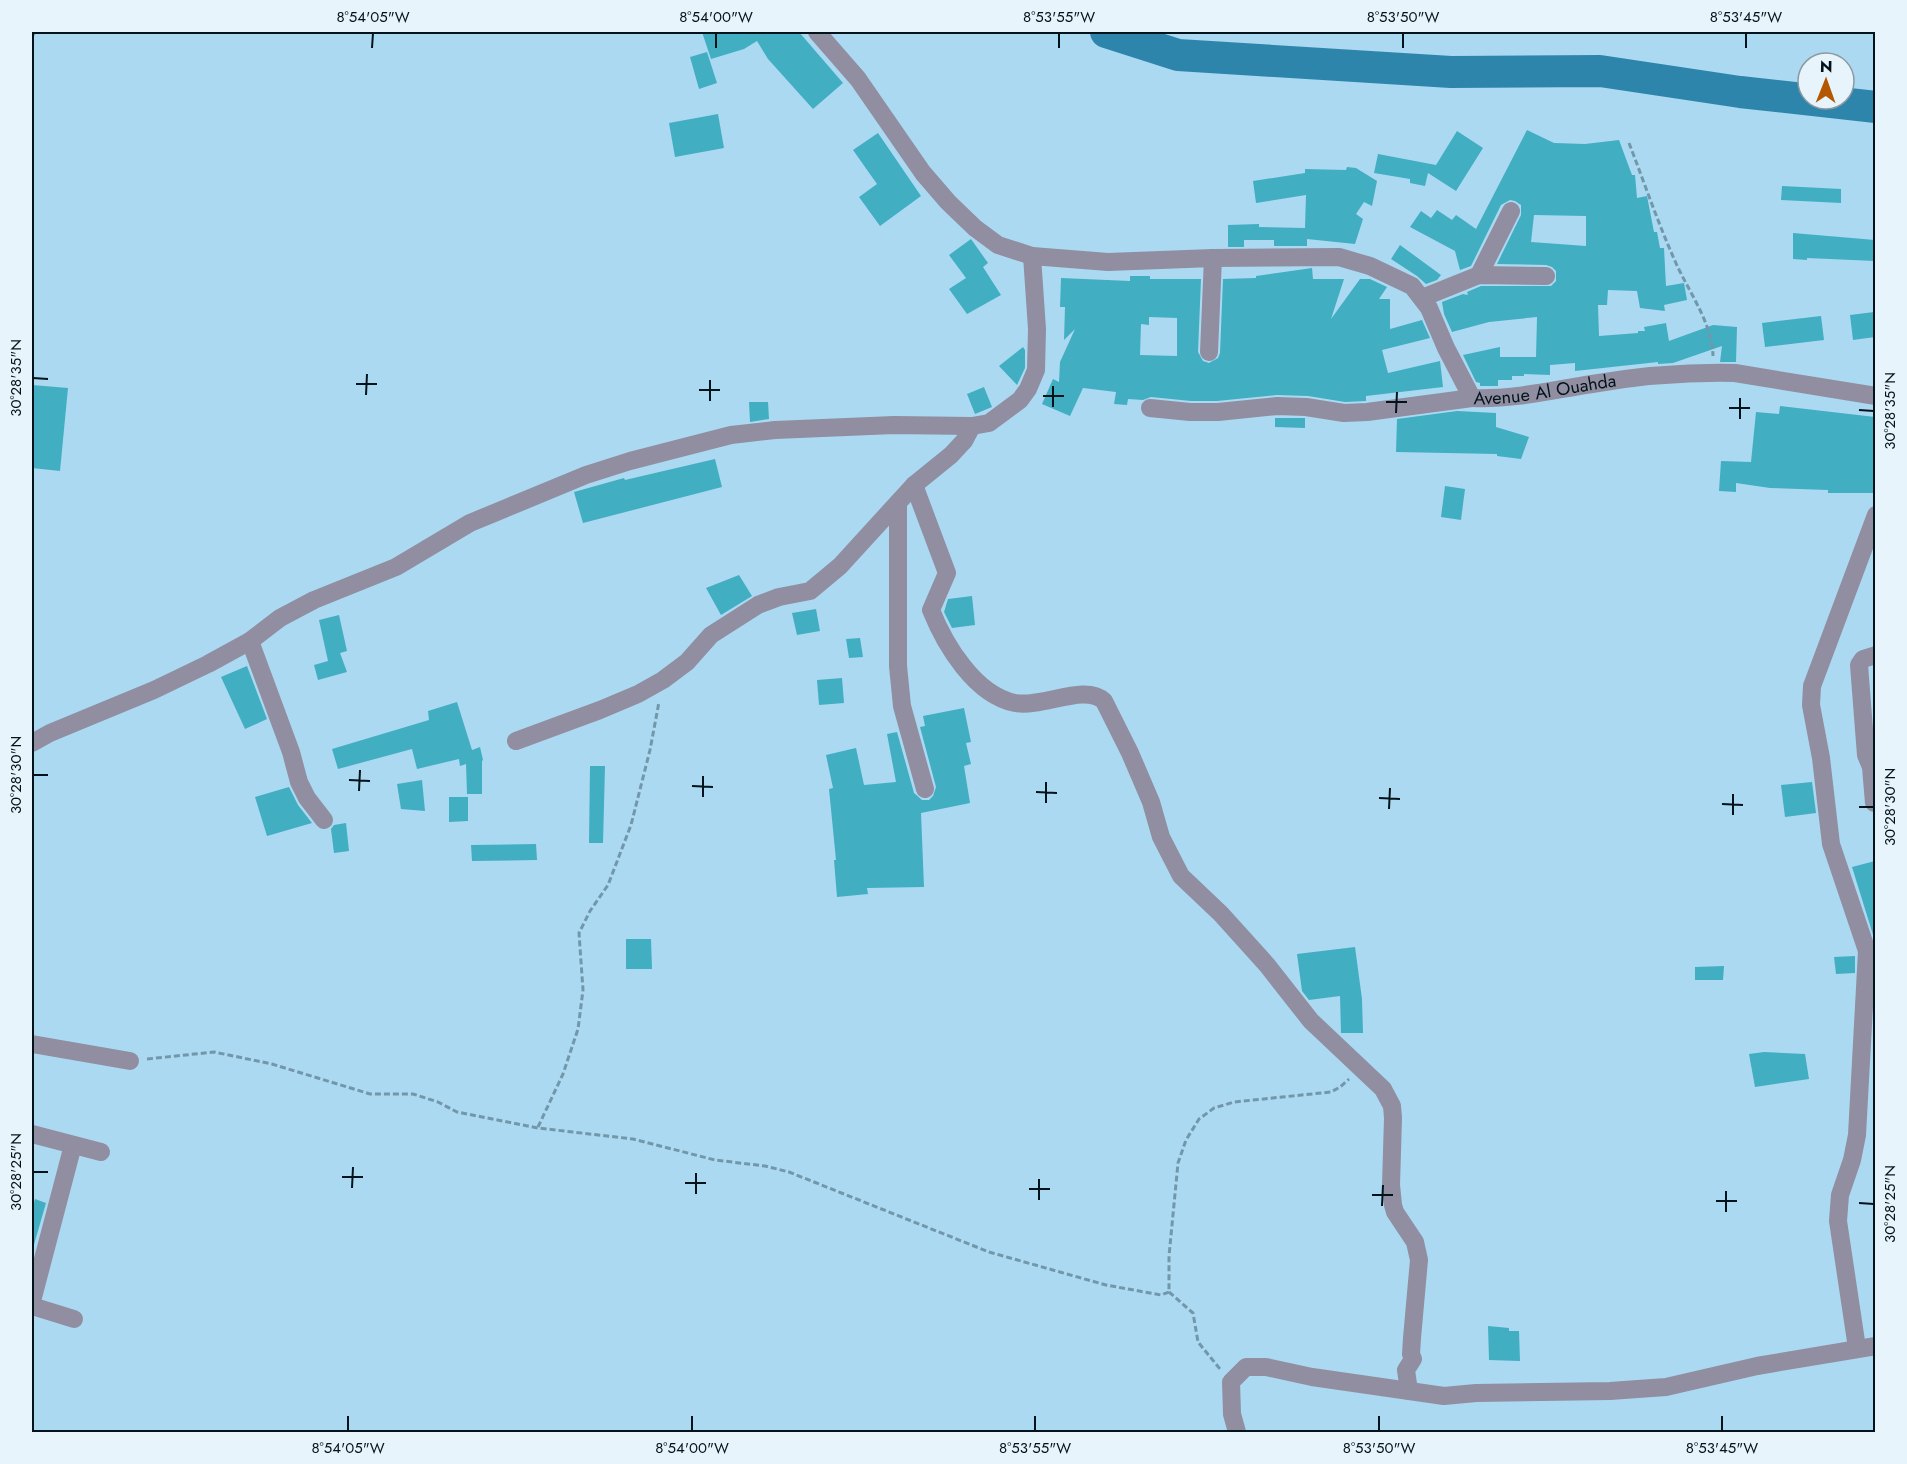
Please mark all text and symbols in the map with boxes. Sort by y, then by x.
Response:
text: 8°54'05"W [336,6,410,28]
text: 8°54'00"W [679,6,753,28]
text: 8°53'55"W [1023,6,1095,28]
text: 8°53'50"W [1367,6,1439,28]
text: 8°53'45"W [1710,6,1782,28]
north arrow [1796,51,1856,111]
text: N [1820,55,1833,78]
text: 30°28'35"N [5,339,27,417]
street label: Avenue Al Ouahda [1473,367,1618,411]
text: 30°28'35"N [1879,372,1901,450]
text: 30°28'30"N [5,736,27,814]
text: 30°28'30"N [1879,768,1901,846]
text: 30°28'25"N [5,1133,27,1211]
text: 30°28'25"N [1879,1165,1901,1243]
text: 8°54'05"W [311,1437,385,1459]
text: 8°54'00"W [655,1437,729,1459]
text: 8°53'55"W [999,1437,1071,1459]
text: 8°53'50"W [1343,1437,1415,1459]
text: 8°53'45"W [1686,1437,1758,1459]

